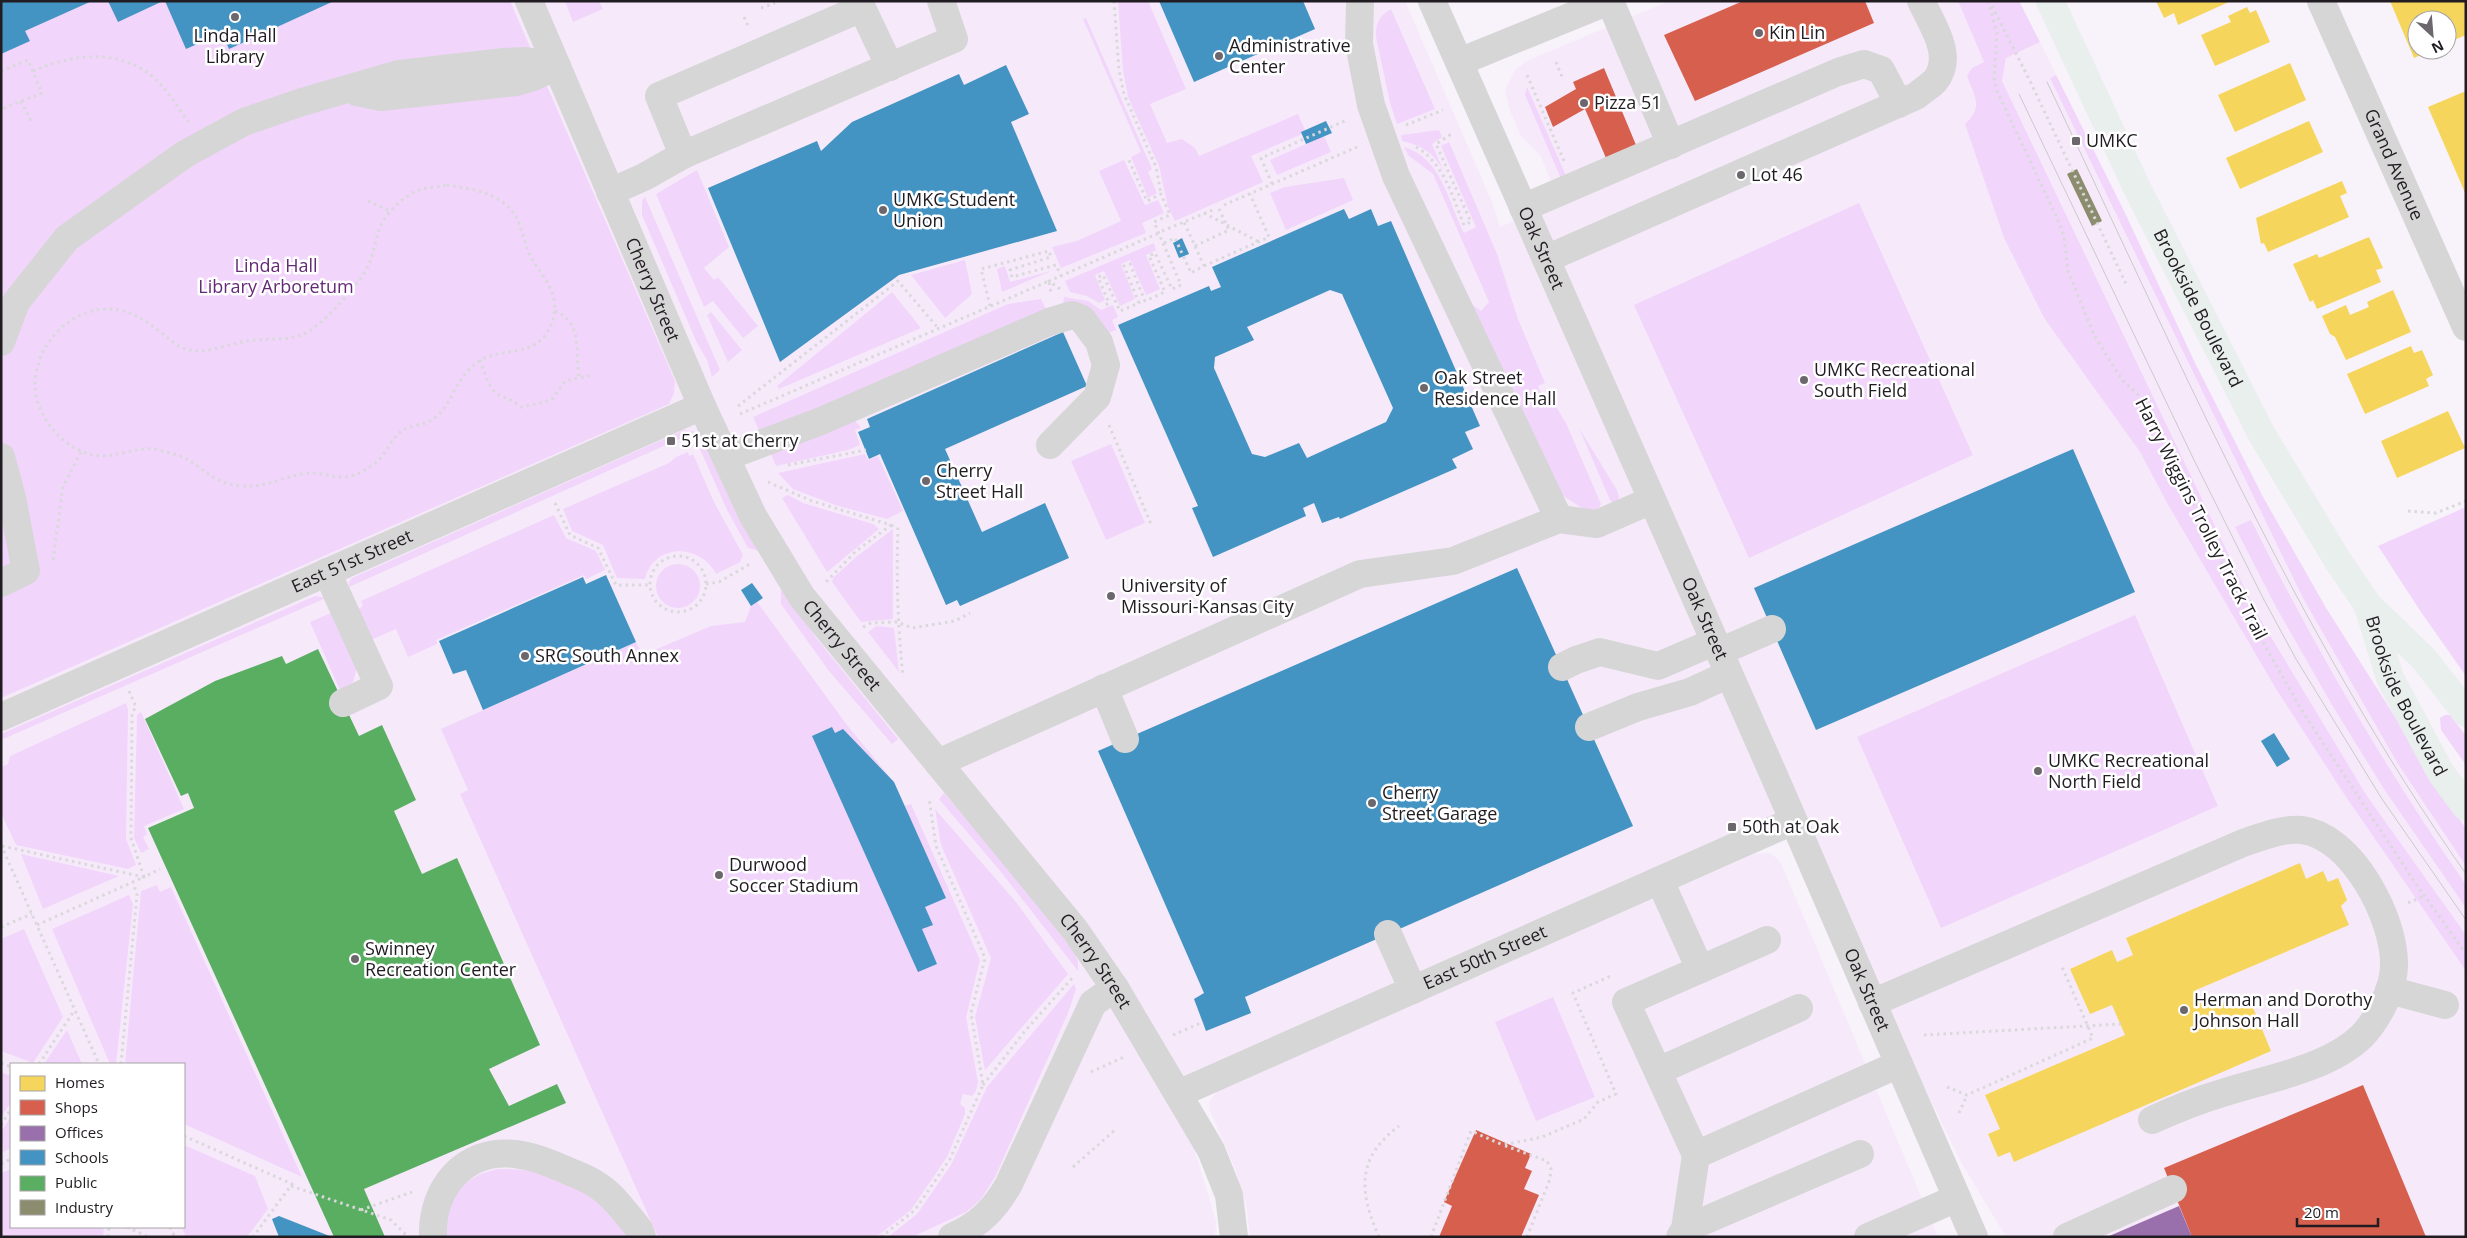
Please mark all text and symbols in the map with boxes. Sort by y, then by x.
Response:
north arrow [2407,10,2457,60]
marker: Linda Hall Library [229,11,241,23]
place label: Kin Lin [1769,20,1825,44]
place label: Linda Hall Library [193,23,277,68]
marker: Kin Lin [1753,27,1765,39]
place label: Administrative Center [1229,33,1351,78]
text: N [2429,36,2447,58]
marker: Administrative Center [1213,50,1225,62]
place label: Pizza 51 [1594,90,1662,114]
marker: Pizza 51 [1578,97,1590,109]
street label: Grand Avenue [2359,104,2430,224]
place label: UMKC [2086,128,2138,152]
marker: UMKC [2070,135,2082,147]
place label: Lot 46 [1751,162,1803,186]
marker: Lot 46 [1735,169,1747,181]
place label: UMKC Student Union [893,187,1015,232]
street label: Oak Street [1513,202,1571,293]
marker: UMKC Student Union [877,204,889,216]
street label: Brookside Boulevard [2149,224,2249,391]
street label: Cherry Street [620,234,686,345]
park label: Linda Hall Library Arboretum [198,253,354,298]
place label: UMKC Recreational South Field [1814,357,1975,402]
place label: Oak Street Residence Hall [1434,365,1556,410]
marker: UMKC Recreational South Field [1798,374,1810,386]
marker: Oak Street Residence Hall [1418,382,1430,394]
street label: Harry Wiggins Trolley Track Trail [2130,393,2274,644]
place label: 51st at Cherry [681,428,800,452]
marker: 51st at Cherry [665,435,677,447]
place label: Cherry Street Hall [936,458,1023,503]
marker: Cherry Street Hall [920,475,932,487]
street label: East 51st Street [287,523,416,598]
place label: University of Missouri-Kansas City [1121,573,1295,618]
street label: Oak Street [1677,573,1734,663]
marker: University of Missouri-Kansas City [1105,590,1117,602]
street label: Cherry Street [798,594,887,695]
street label: Brookside Boulevard [2361,612,2453,780]
place label: SRC South Annex [535,643,679,667]
marker: SRC South Annex [519,650,531,662]
place label: UMKC Recreational North Field [2048,748,2209,793]
marker: UMKC Recreational North Field [2032,765,2044,777]
place label: Cherry Street Garage [1382,780,1497,825]
marker: Cherry Street Garage [1366,797,1378,809]
place label: 50th at Oak [1742,814,1840,838]
marker: 50th at Oak [1726,821,1738,833]
place label: Durwood Soccer Stadium [729,852,859,897]
marker: Durwood Soccer Stadium [713,869,725,881]
street label: Cherry Street [1055,907,1138,1013]
street label: East 50th Street [1419,919,1550,995]
place label: Swinney Recreation Center [365,936,517,981]
street label: Oak Street [1839,944,1896,1035]
marker: Swinney Recreation Center [349,953,361,965]
place label: Herman and Dorothy Johnson Hall [2192,987,2373,1032]
marker: Herman and Dorothy Johnson Hall [2178,1004,2190,1016]
legend [10,1063,185,1228]
text: Homes [55,1072,105,1092]
text: Shops [55,1097,98,1117]
text: Offices [55,1122,103,1142]
text: Schools [55,1147,109,1167]
text: Public [55,1172,97,1192]
scale bar [2297,1196,2378,1228]
text: Industry [55,1197,113,1217]
text: 20 m [2304,1202,2339,1222]

